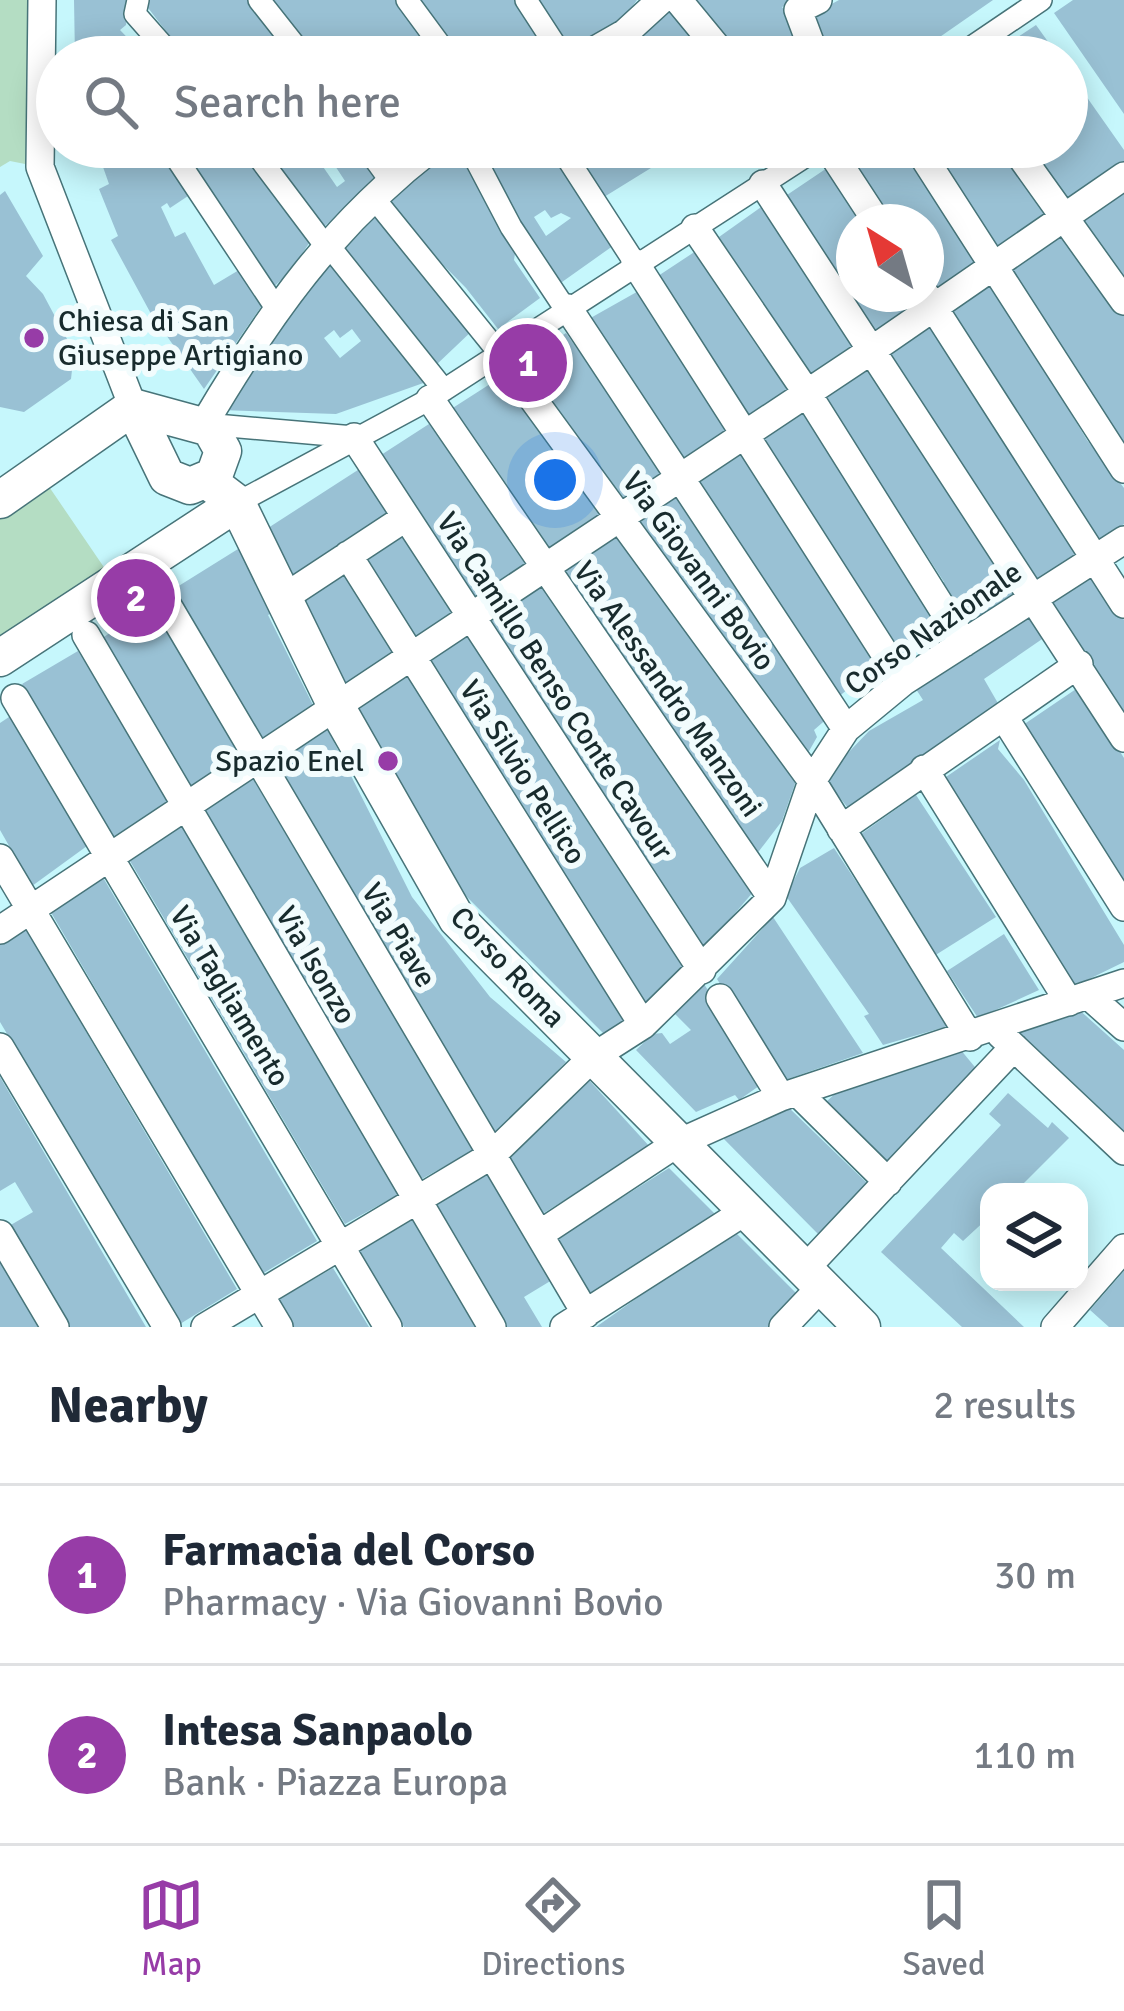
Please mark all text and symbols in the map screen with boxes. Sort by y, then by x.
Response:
search box [36,36,1088,168]
icon: search [78,69,144,135]
text: Search here [174,75,401,130]
north arrow [836,204,944,312]
place label: Chiesa di San Giuseppe Artigiano [58,303,303,374]
pin: 1 [489,318,567,408]
marker: Chiesa di San Giuseppe Artigiano [21,325,47,351]
your location [525,450,585,510]
street label: Via Giovanni Bovio [614,465,783,678]
street label: Via Camillo Benso Conte Cavour [428,506,681,867]
pin: 2 [97,553,175,643]
street label: Via Alessandro Manzoni [565,554,770,824]
street label: Corso Nazionale [838,554,1029,703]
street label: Via Silvio Pellico [451,673,594,871]
place label: Spazio Enel [215,743,364,780]
marker: Spazio Enel [375,748,401,774]
street label: Via Piave [353,876,444,994]
street label: Via Tagliamento [161,899,298,1093]
street label: Corso Roma [442,899,573,1036]
street label: Via Isonzo [267,900,364,1031]
map controls [980,1183,1088,1291]
button: layers [980,1183,1088,1291]
text: Nearby [48,1374,208,1437]
text: 2 results [933,1381,1076,1429]
text: Farmacia del Corso [162,1523,535,1578]
text: 1 [76,1551,98,1599]
text: 30 m [994,1551,1076,1599]
text: Pharmacy · Via Giovanni Bovio [162,1578,663,1626]
text: Intesa Sanpaolo [162,1703,473,1758]
text: 2 [76,1731,98,1779]
text: 110 m [973,1731,1076,1779]
text: Bank · Piazza Europa [162,1758,508,1806]
tab: Map [138,1872,204,1985]
tab: Directions [481,1872,626,1985]
tab: Saved [902,1872,986,1985]

